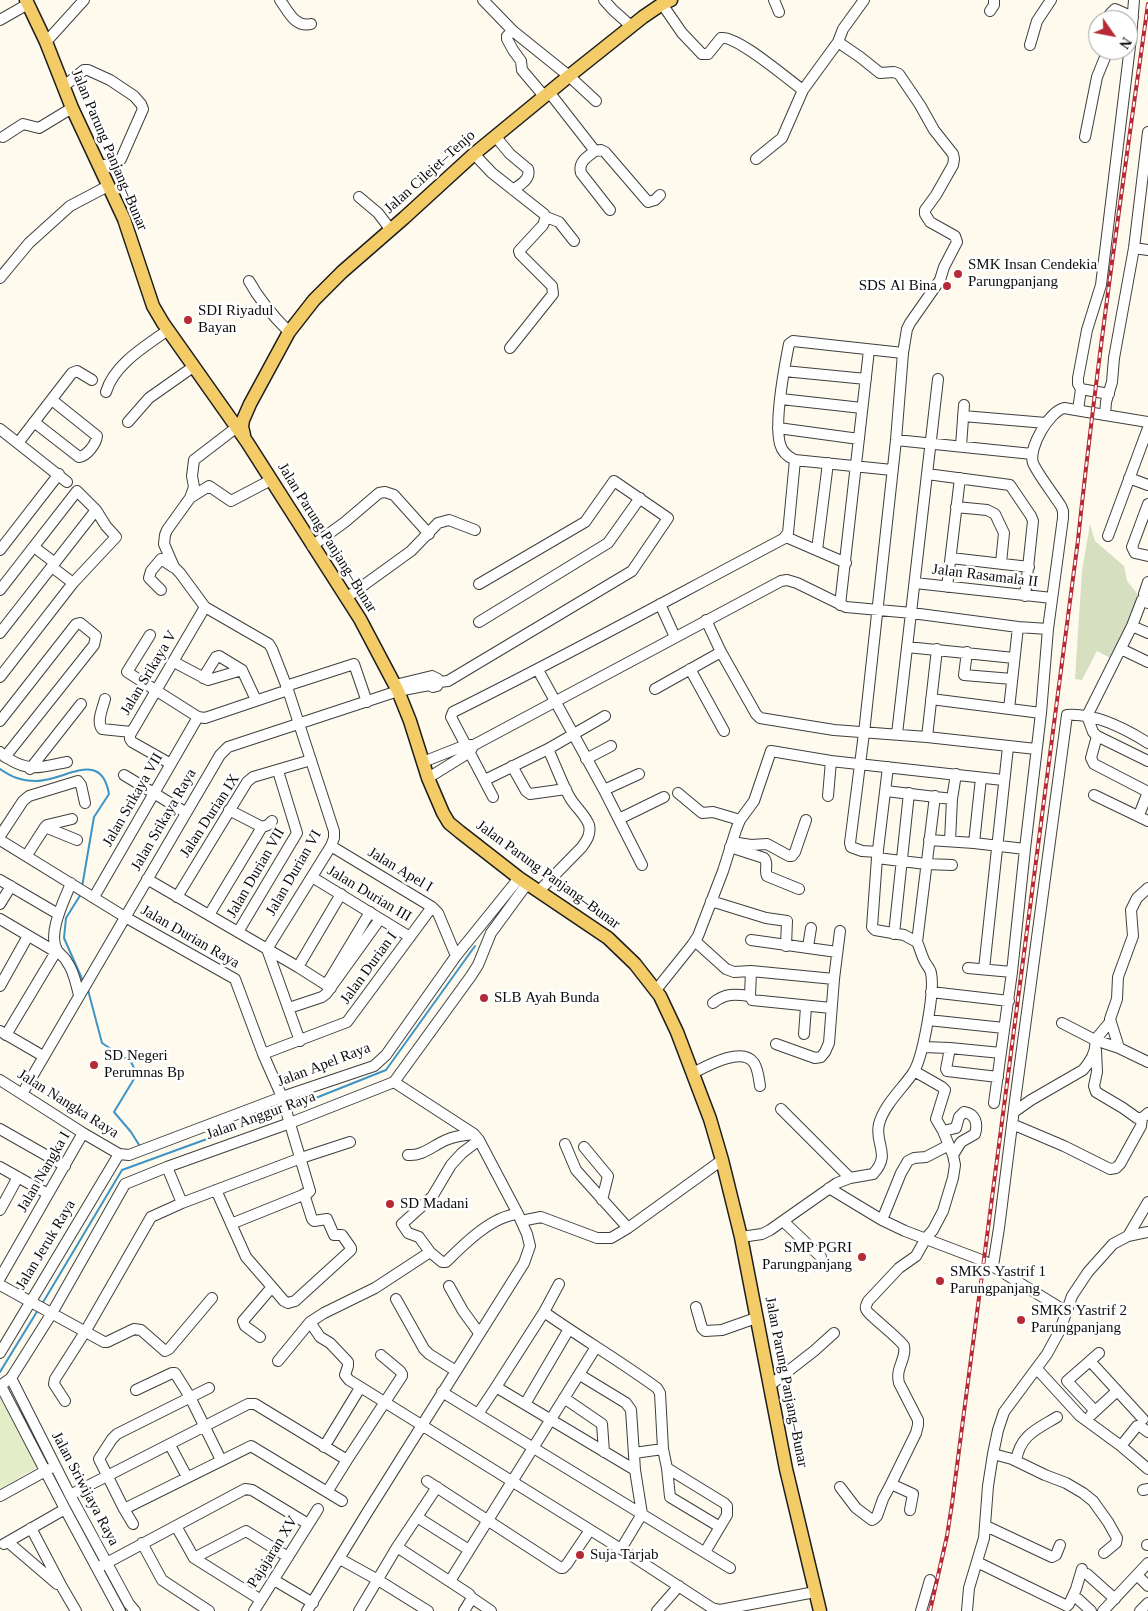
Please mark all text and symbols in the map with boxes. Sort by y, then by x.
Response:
north arrow [1088,10,1138,60]
text: N [1116,35,1134,51]
street label: Jalan Parung Panjang–Bunar [67,67,151,233]
street label: Jalan Cilejet–Tenjo [381,127,479,217]
place label: SMK Insan Cendekia Parungpanjang [968,256,1097,291]
marker: SMK Insan Cendekia Parungpanjang [952,268,964,280]
place label: SDS Al Bina [859,277,937,295]
marker: SDS Al Bina [941,280,953,292]
place label: SDI Riyadul Bayan [198,302,273,337]
marker: SDI Riyadul Bayan [182,314,194,326]
street label: Jalan Parung Panjang–Bunar [273,460,381,616]
street label: Jalan Rasamala II [931,561,1039,591]
street label: Jalan Srikaya V [117,628,181,718]
street label: Jalan Srikaya VII [99,750,167,850]
street label: Jalan Srikaya Raya [127,766,201,874]
street label: Jalan Durian IX [176,771,244,861]
street label: Jalan Parung Panjang–Bunar [473,817,623,933]
street label: Jalan Durian VII [223,825,289,921]
street label: Jalan Durian VI [262,827,326,919]
street label: Jalan Apel I [364,844,436,896]
street label: Jalan Durian III [324,862,414,926]
street label: Jalan Durian Raya [138,902,242,972]
street label: Jalan Durian I [337,928,401,1008]
place label: SLB Ayah Bunda [494,989,599,1007]
marker: SLB Ayah Bunda [478,992,490,1004]
street label: Jalan Apel Raya [275,1039,373,1091]
place label: SD Negeri Perumnas Bp [104,1047,184,1082]
marker: SD Negeri Perumnas Bp [88,1059,100,1071]
street label: Jalan Nangka Raya [14,1066,122,1142]
street label: Jalan Anggur Raya [204,1088,318,1144]
street label: Jalan Nangka I [14,1129,74,1215]
place label: SD Madani [400,1195,469,1213]
street label: Jalan Jeruk Raya [12,1197,80,1293]
marker: SD Madani [384,1198,396,1210]
place label: SMP PGRI Parungpanjang [762,1239,852,1274]
marker: SMP PGRI Parungpanjang [856,1251,868,1263]
place label: SMKS Yastrif 1 Parungpanjang [950,1263,1046,1298]
marker: SMKS Yastrif 1 Parungpanjang [934,1275,946,1287]
street label: Jalan Parung Panjang–Bunar [761,1295,811,1469]
place label: SMKS Yastrif 2 Parungpanjang [1031,1302,1127,1337]
marker: SMKS Yastrif 2 Parungpanjang [1015,1314,1027,1326]
street label: Jalan Sriwijaya Raya [47,1429,123,1549]
street label: Pajajaran XV [244,1513,302,1591]
place label: Suja Tarjab [590,1546,659,1564]
marker: Suja Tarjab [574,1549,586,1561]

